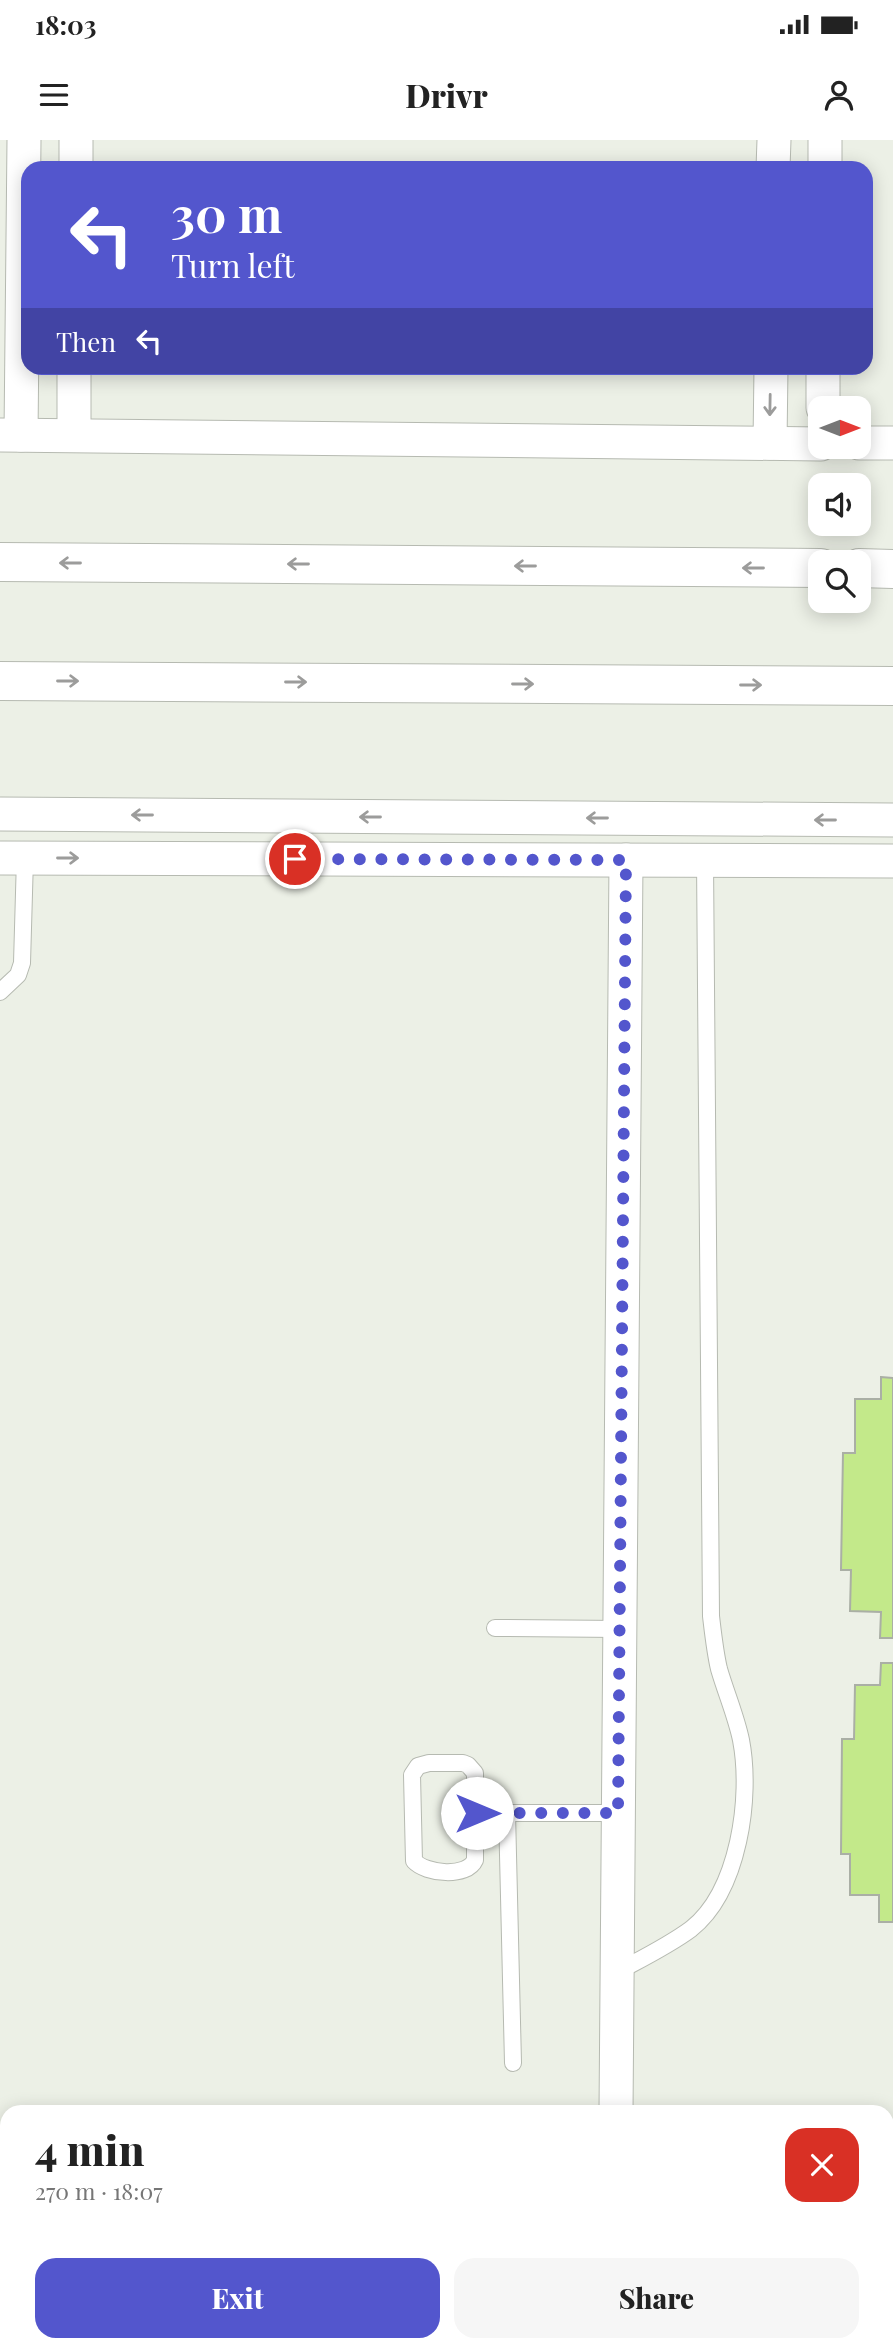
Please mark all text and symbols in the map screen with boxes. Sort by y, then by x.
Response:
text: 18:03 [35,7,97,42]
text: Drivr [405,73,488,116]
icon: menu [35,76,73,114]
icon: person [820,76,858,114]
text: 30 m [171,180,282,245]
icon: left [56,189,147,280]
text: Turn left [171,243,295,286]
icon: left [130,322,168,360]
text: Then [56,324,116,359]
one-way arrow [763,393,777,416]
north arrow [808,396,872,458]
map controls [808,396,871,613]
button: sound [808,473,871,536]
button: search [808,550,871,613]
one-way arrow [59,556,82,570]
one-way arrow [286,557,309,571]
one-way arrow [514,559,537,573]
one-way arrow [741,561,764,574]
one-way arrow [56,674,79,688]
one-way arrow [284,675,307,689]
one-way arrow [511,677,534,691]
one-way arrow [739,678,762,692]
one-way arrow [131,808,154,822]
one-way arrow [359,810,382,824]
one-way arrow [586,811,609,825]
one-way arrow [814,813,837,827]
pin [265,829,325,889]
icon: arrive [276,840,314,878]
one-way arrow [56,851,79,865]
position arrow [440,1776,514,1850]
text: 4 min [35,2121,144,2177]
button: close [785,2128,859,2202]
text: 270 m · 18:07 [35,2175,163,2206]
button: Exit [35,2258,440,2338]
button: Share [454,2258,859,2338]

